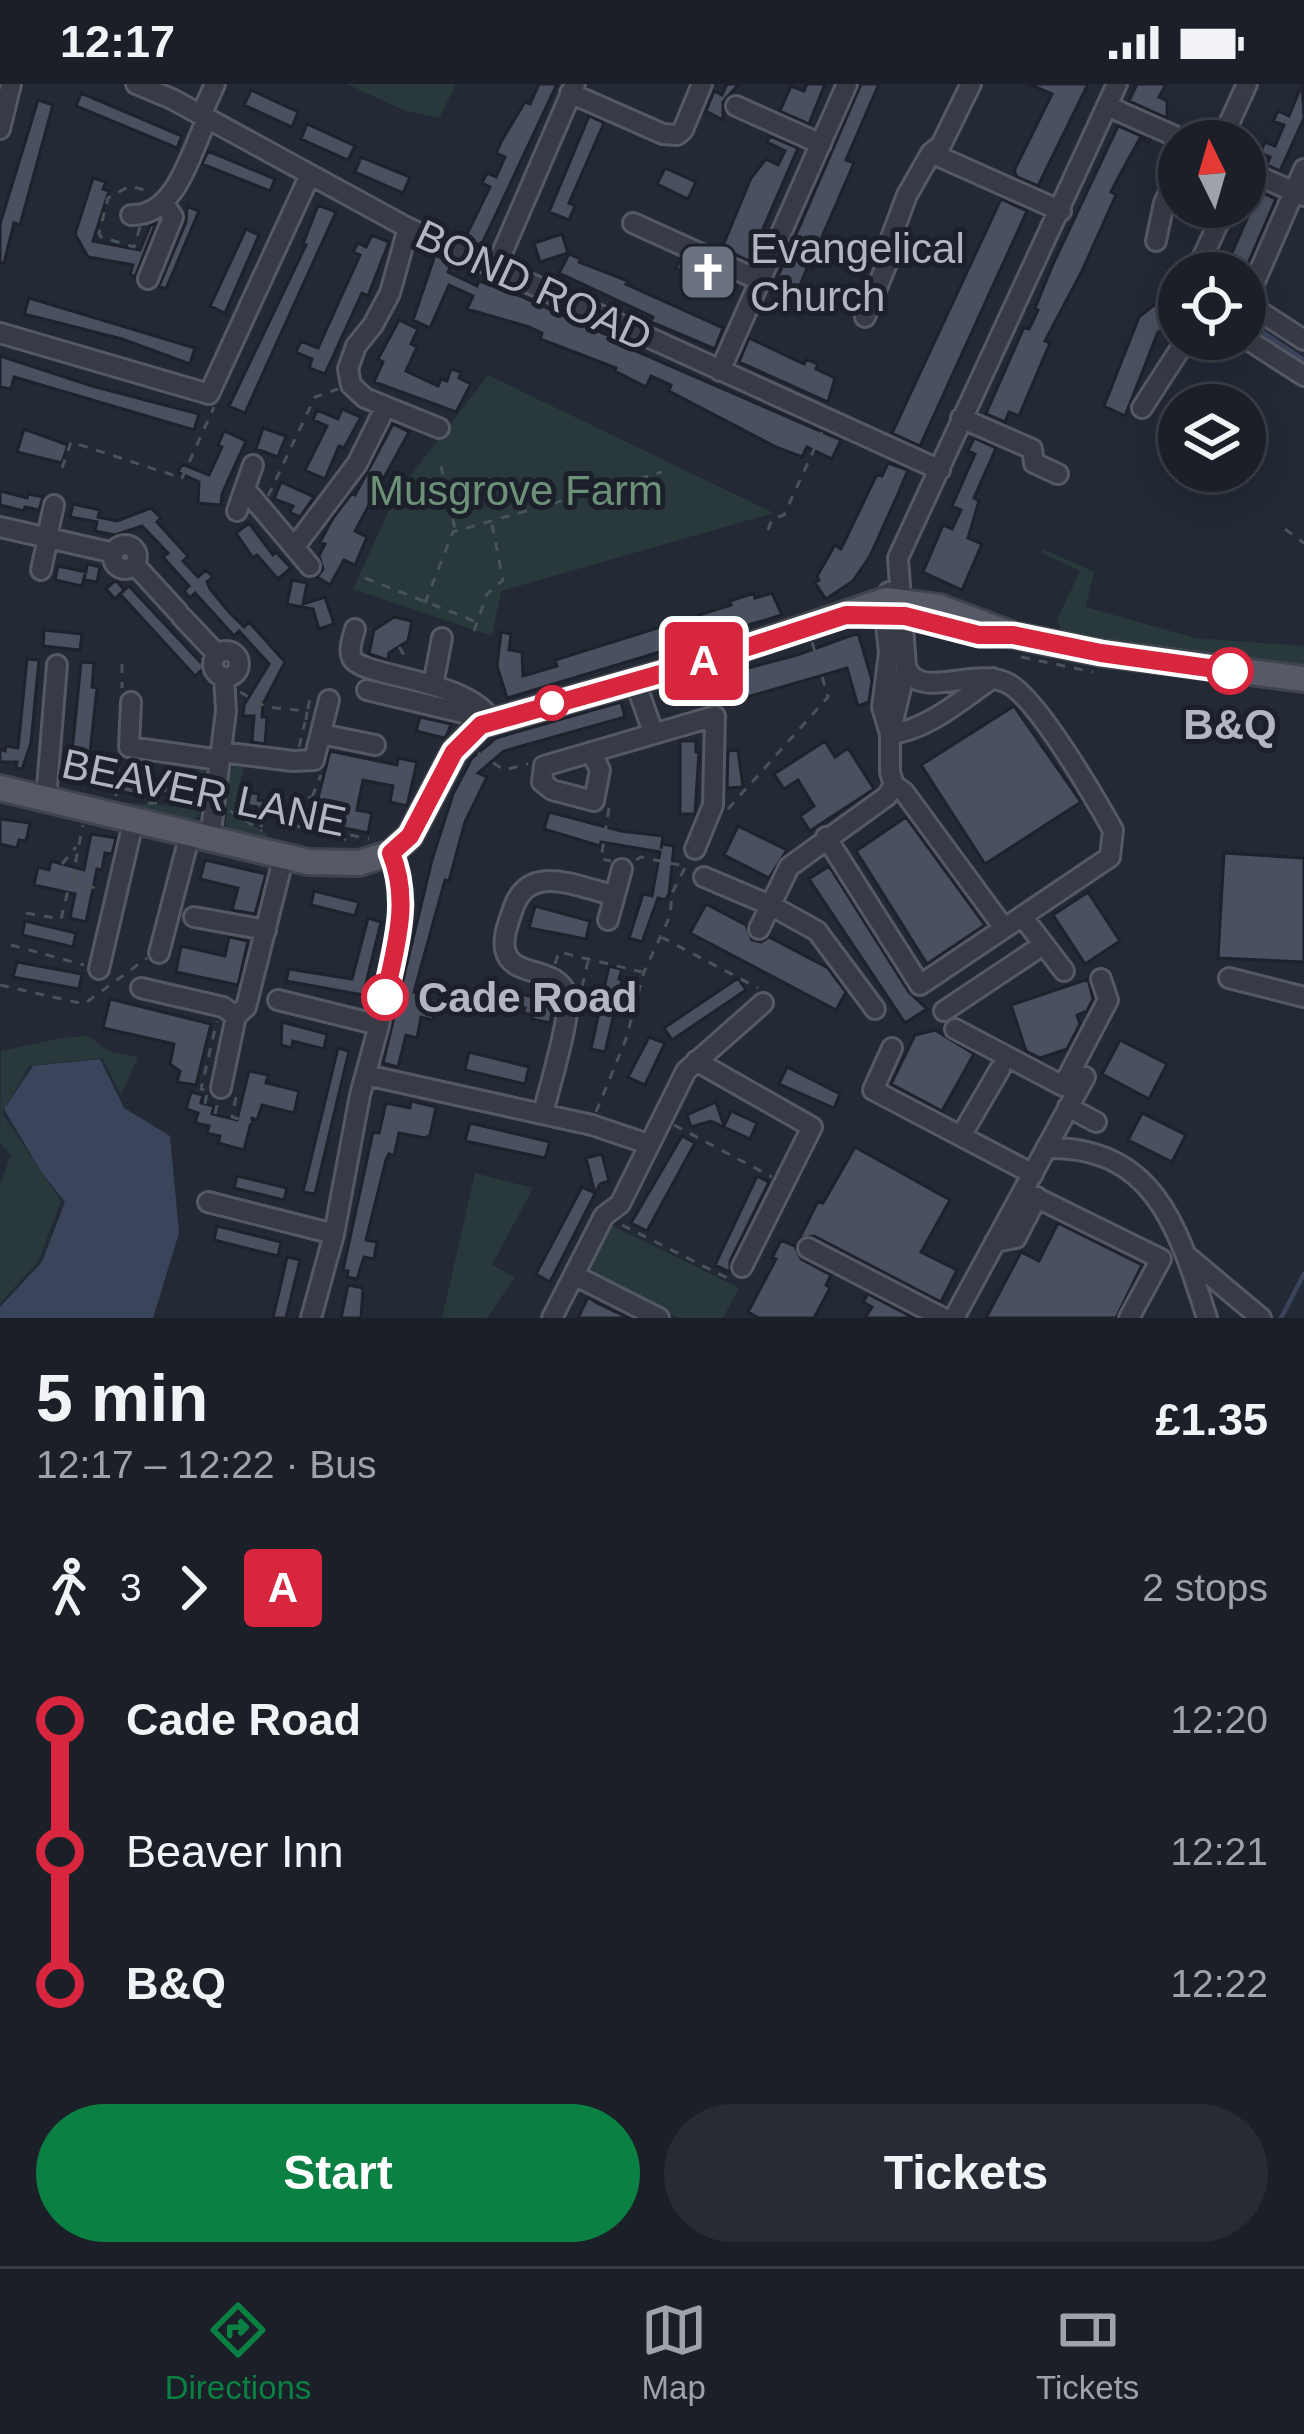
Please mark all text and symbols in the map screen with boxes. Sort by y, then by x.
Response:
text: 12:17 [60,16,175,67]
north arrow [1158,120,1266,228]
map controls [1158,120,1266,492]
street label: BOND ROAD [409,210,659,360]
place label: Evangelical Church [750,225,965,320]
church icon: Evangelical Church [677,241,739,303]
button: locate [1158,252,1266,360]
button: layers [1158,384,1266,492]
park label: Musgrove Farm [369,467,663,514]
line badge: A [665,622,743,700]
text: A [689,637,719,684]
marker: B&Q [1208,649,1252,693]
unlabelled marker [536,687,568,719]
place label: B&Q [1183,701,1277,748]
street label: BEAVER LANE [58,739,350,845]
place label: Cade Road [418,974,637,1021]
marker: Cade Road [363,975,407,1019]
text: 5 min [36,1361,208,1435]
text: £1.35 [1155,1394,1268,1445]
text: 12:17 – 12:22 · Bus [36,1443,376,1486]
icon: walk [36,1555,102,1621]
icon: forward [160,1555,226,1621]
text: A [268,1564,298,1611]
text: 3 [120,1566,142,1609]
text: 2 stops [1142,1566,1268,1609]
text: Cade Road [126,1694,361,1745]
text: 12:20 [1170,1698,1268,1741]
text: Beaver Inn [126,1826,344,1877]
text: 12:21 [1170,1830,1268,1873]
text: B&Q [126,1958,226,2009]
text: 12:22 [1170,1962,1268,2005]
button: Start [36,2104,640,2242]
button: Tickets [664,2104,1268,2242]
tab: Directions [165,2297,311,2407]
tab: Map [641,2297,707,2407]
tab: Tickets [1036,2297,1139,2407]

